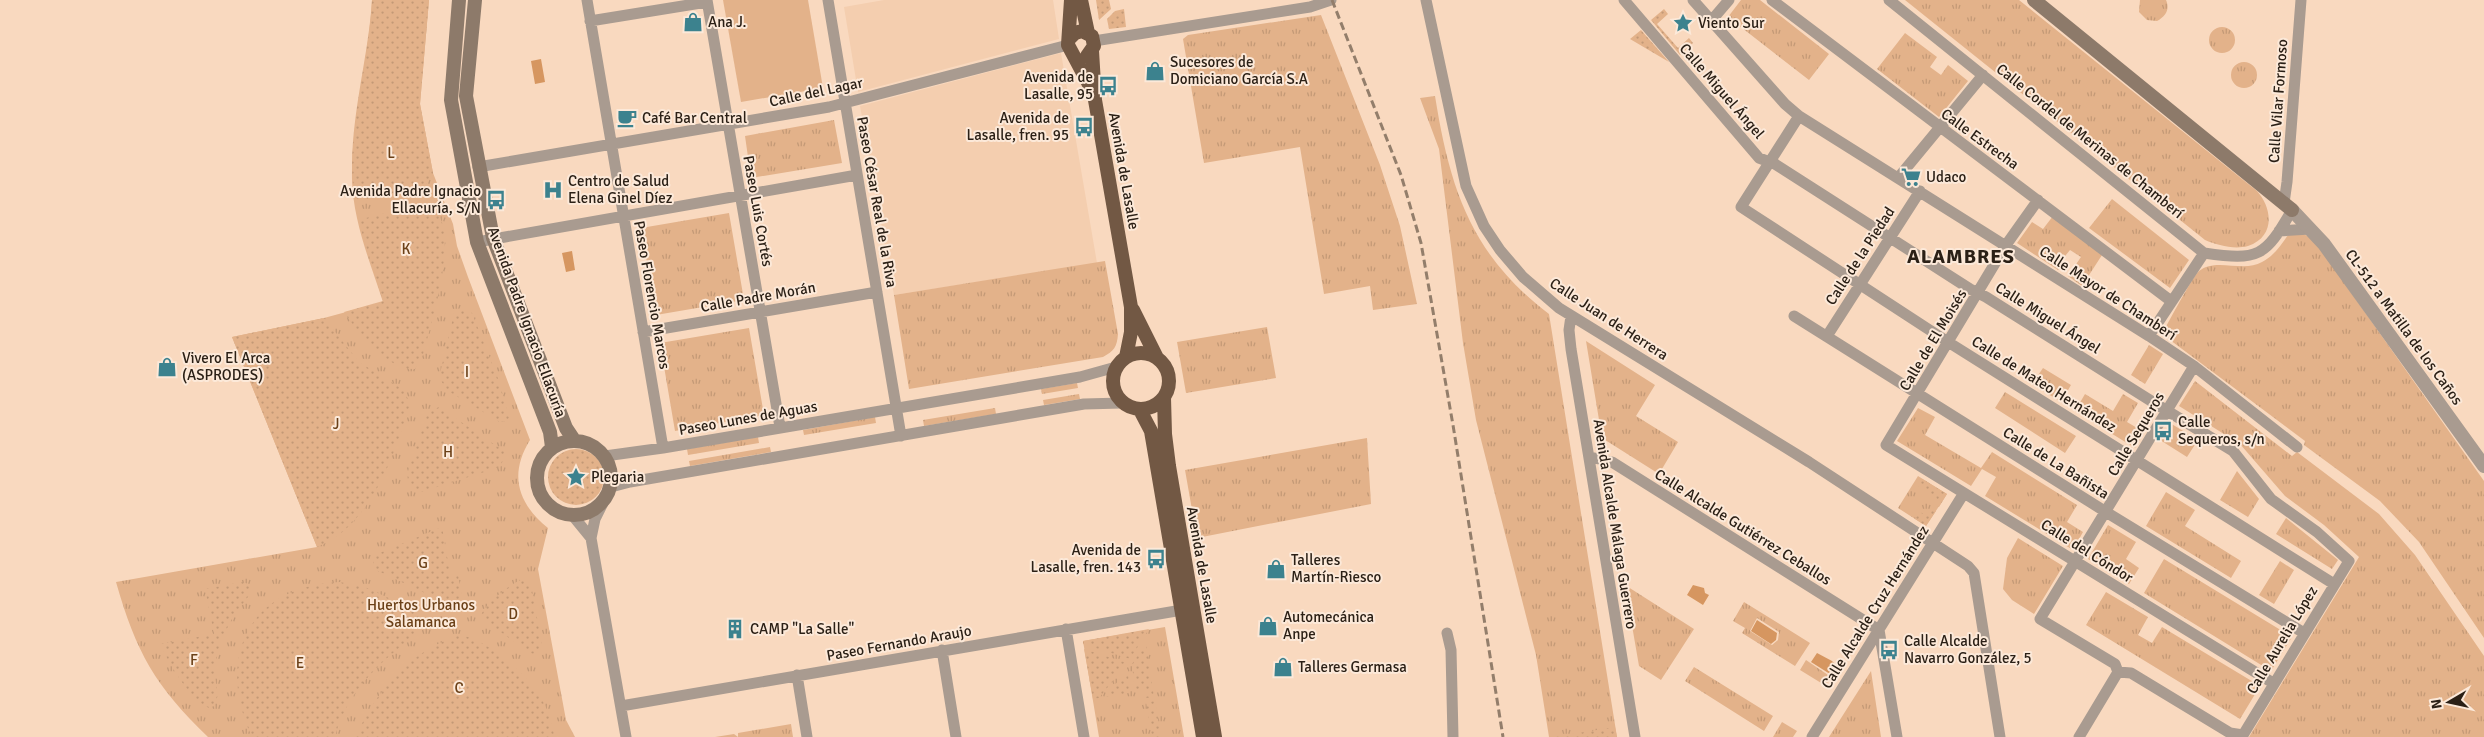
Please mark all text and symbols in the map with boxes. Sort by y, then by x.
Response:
shop icon: Ana J. [682,11,704,33]
place icon: Viento Sur [1672,12,1694,34]
place label: Ana J. [708,13,747,31]
place label: Viento Sur [1698,14,1765,32]
street label: Calle Vilar Formoso [2265,38,2291,164]
street label: Calle Miguel Ángel [1676,39,1769,142]
place label: Sucesores de Domiciano García S.A [1170,53,1308,88]
shop icon: Sucesores de Domiciano García S.A [1144,60,1166,82]
street label: Calle Cordel de Merinas de Chamberí [1993,60,2187,222]
place label: Avenida de Lasalle, 95 [1023,68,1093,103]
street label: Calle del Lagar [768,73,865,111]
bus stop icon: Avenida de Lasalle, 95 [1097,75,1119,97]
street label: Calle Estrecha [1938,105,2022,173]
cafe icon: Café Bar Central [616,107,638,129]
place label: Café Bar Central [642,109,747,127]
place label: Avenida de Lasalle, fren. 95 [967,109,1069,144]
street label: Avenida de Lasalle [1105,111,1143,231]
street label: Paseo César Real de la Riva [853,115,901,289]
bus stop icon: Avenida de Lasalle, fren. 95 [1073,116,1095,138]
park label: L [387,144,395,162]
street label: Paseo Luis Cortés [739,154,777,268]
supermarket icon: Udaco [1900,166,1922,188]
place label: Udaco [1926,168,1967,186]
place label: Centro de Salud Elena Ginel Díez [568,172,673,207]
hospital icon: Centro de Salud Elena Ginel Díez [542,179,564,201]
place label: Avenida Padre Ignacio Ellacuría, S/N [340,182,481,217]
bus stop icon: Avenida Padre Ignacio Ellacuría, S/N [485,189,507,211]
street label: Calle de la Piedad [1822,203,1898,308]
street label: Paseo Florencio Marcos [630,219,674,371]
street label: Avenida Padre Ignacio Ellacuría [484,224,570,420]
park label: K [402,240,411,258]
street label: Calle Mayor de Chamberí [2036,242,2180,344]
district label: ALAMBRES [1907,244,2015,269]
street label: CL-512 a Matilla de los Caños [2341,246,2467,409]
street label: Calle Juan de Herrera [1546,274,1672,364]
street label: Calle Padre Morán [699,278,817,316]
street label: Calle Miguel Ángel [1992,278,2104,358]
street label: Calle de El Moisés [1896,286,1971,394]
street label: Calle de Mateo Hernández [1968,332,2120,436]
place label: Vivero El Arca (ASPRODES) [182,349,270,384]
shop icon: Vivero El Arca (ASPRODES) [156,356,178,378]
park label: I [465,363,469,381]
street label: Calle Sequeros [2104,388,2168,479]
street label: Paseo Lunes de Aguas [677,397,819,439]
place label: Calle Sequeros, s/n [2178,413,2265,448]
park label: J [333,415,339,433]
street label: Avenida Alcalde Málaga Guerrero [1590,418,1641,630]
bus stop icon: Calle Sequeros, s/n [2152,420,2174,442]
street label: Calle de La Bañista [2000,423,2112,503]
park label: H [443,443,453,461]
street label: Calle Alcalde Gutiérrez Ceballos [1651,465,1835,589]
place icon: Plegaria [565,466,587,488]
place label: Plegaria [591,468,644,486]
street label: Avenida de Lasalle [1183,505,1221,625]
street label: Calle del Cóndor [2038,515,2137,587]
street label: Calle Alcalde Cruz Hernández [1817,522,1933,692]
place label: Avenida de Lasalle, fren. 143 [1030,541,1141,576]
bus stop icon: Avenida de Lasalle, fren. 143 [1145,548,1167,570]
place label: Talleres Martín-Riesco [1291,551,1382,586]
park label: G [418,554,428,572]
shop icon: Talleres Martín-Riesco [1265,558,1287,580]
street label: Calle Aurelia López [2243,583,2321,697]
park label: Huertos Urbanos Salamanca [367,596,475,631]
park label: D [508,605,518,623]
place label: Automecánica Anpe [1283,608,1374,643]
shop icon: Automecánica Anpe [1257,615,1279,637]
building icon: CAMP "La Salle" [724,618,746,640]
place label: CAMP "La Salle" [750,620,854,638]
street label: Paseo Fernando Araujo [825,621,973,665]
place label: Calle Alcalde Navarro González, 5 [1904,632,2032,667]
bus stop icon: Calle Alcalde Navarro González, 5 [1878,639,1900,661]
park label: F [190,651,198,669]
park label: E [296,654,304,672]
shop icon: Talleres Germasa [1272,656,1294,678]
place label: Talleres Germasa [1298,658,1407,676]
north arrow [2424,677,2474,727]
park label: C [454,679,464,697]
text: N [2427,698,2446,710]

